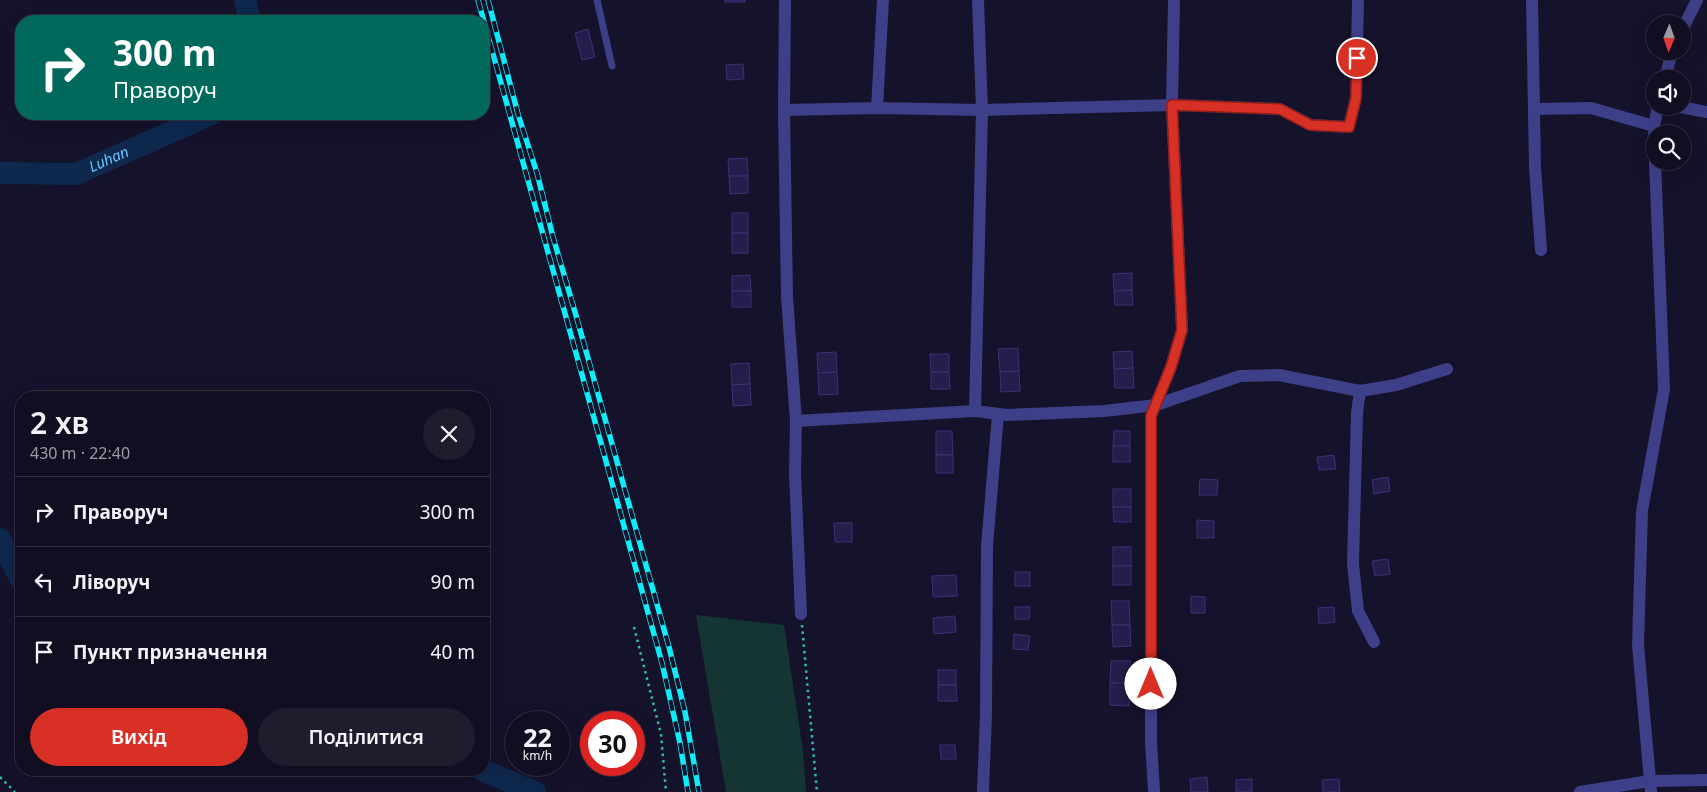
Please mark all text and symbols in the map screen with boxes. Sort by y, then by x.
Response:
north arrow [1646,15,1691,60]
map controls [1646,15,1691,170]
text: 300 m [113,29,216,76]
icon: right [30,35,95,100]
pin [1336,37,1378,79]
icon: arrive [1343,44,1371,72]
button: sound [1646,70,1691,115]
text: Праворуч [113,74,217,104]
button: search [1646,125,1691,170]
water label: Luhan [85,141,132,176]
text: 2 хв [30,402,89,443]
button: close [423,408,475,460]
text: 430 m · 22:40 [30,442,130,464]
icon: right [30,498,58,526]
text: Праворуч [73,499,168,525]
text: 300 m [420,499,475,525]
icon: left [30,568,58,596]
text: Ліворуч [73,569,150,595]
text: 90 m [431,569,475,595]
icon: arrive [30,638,58,666]
text: Пункт призначення [73,639,267,665]
text: 40 m [431,639,475,665]
position arrow [1124,657,1176,709]
button: Вихід [30,708,248,766]
button: Поділитися [258,708,475,766]
speed limit sign: 30 [580,711,645,776]
text: 22 [523,720,552,754]
text: km/h [523,747,552,764]

